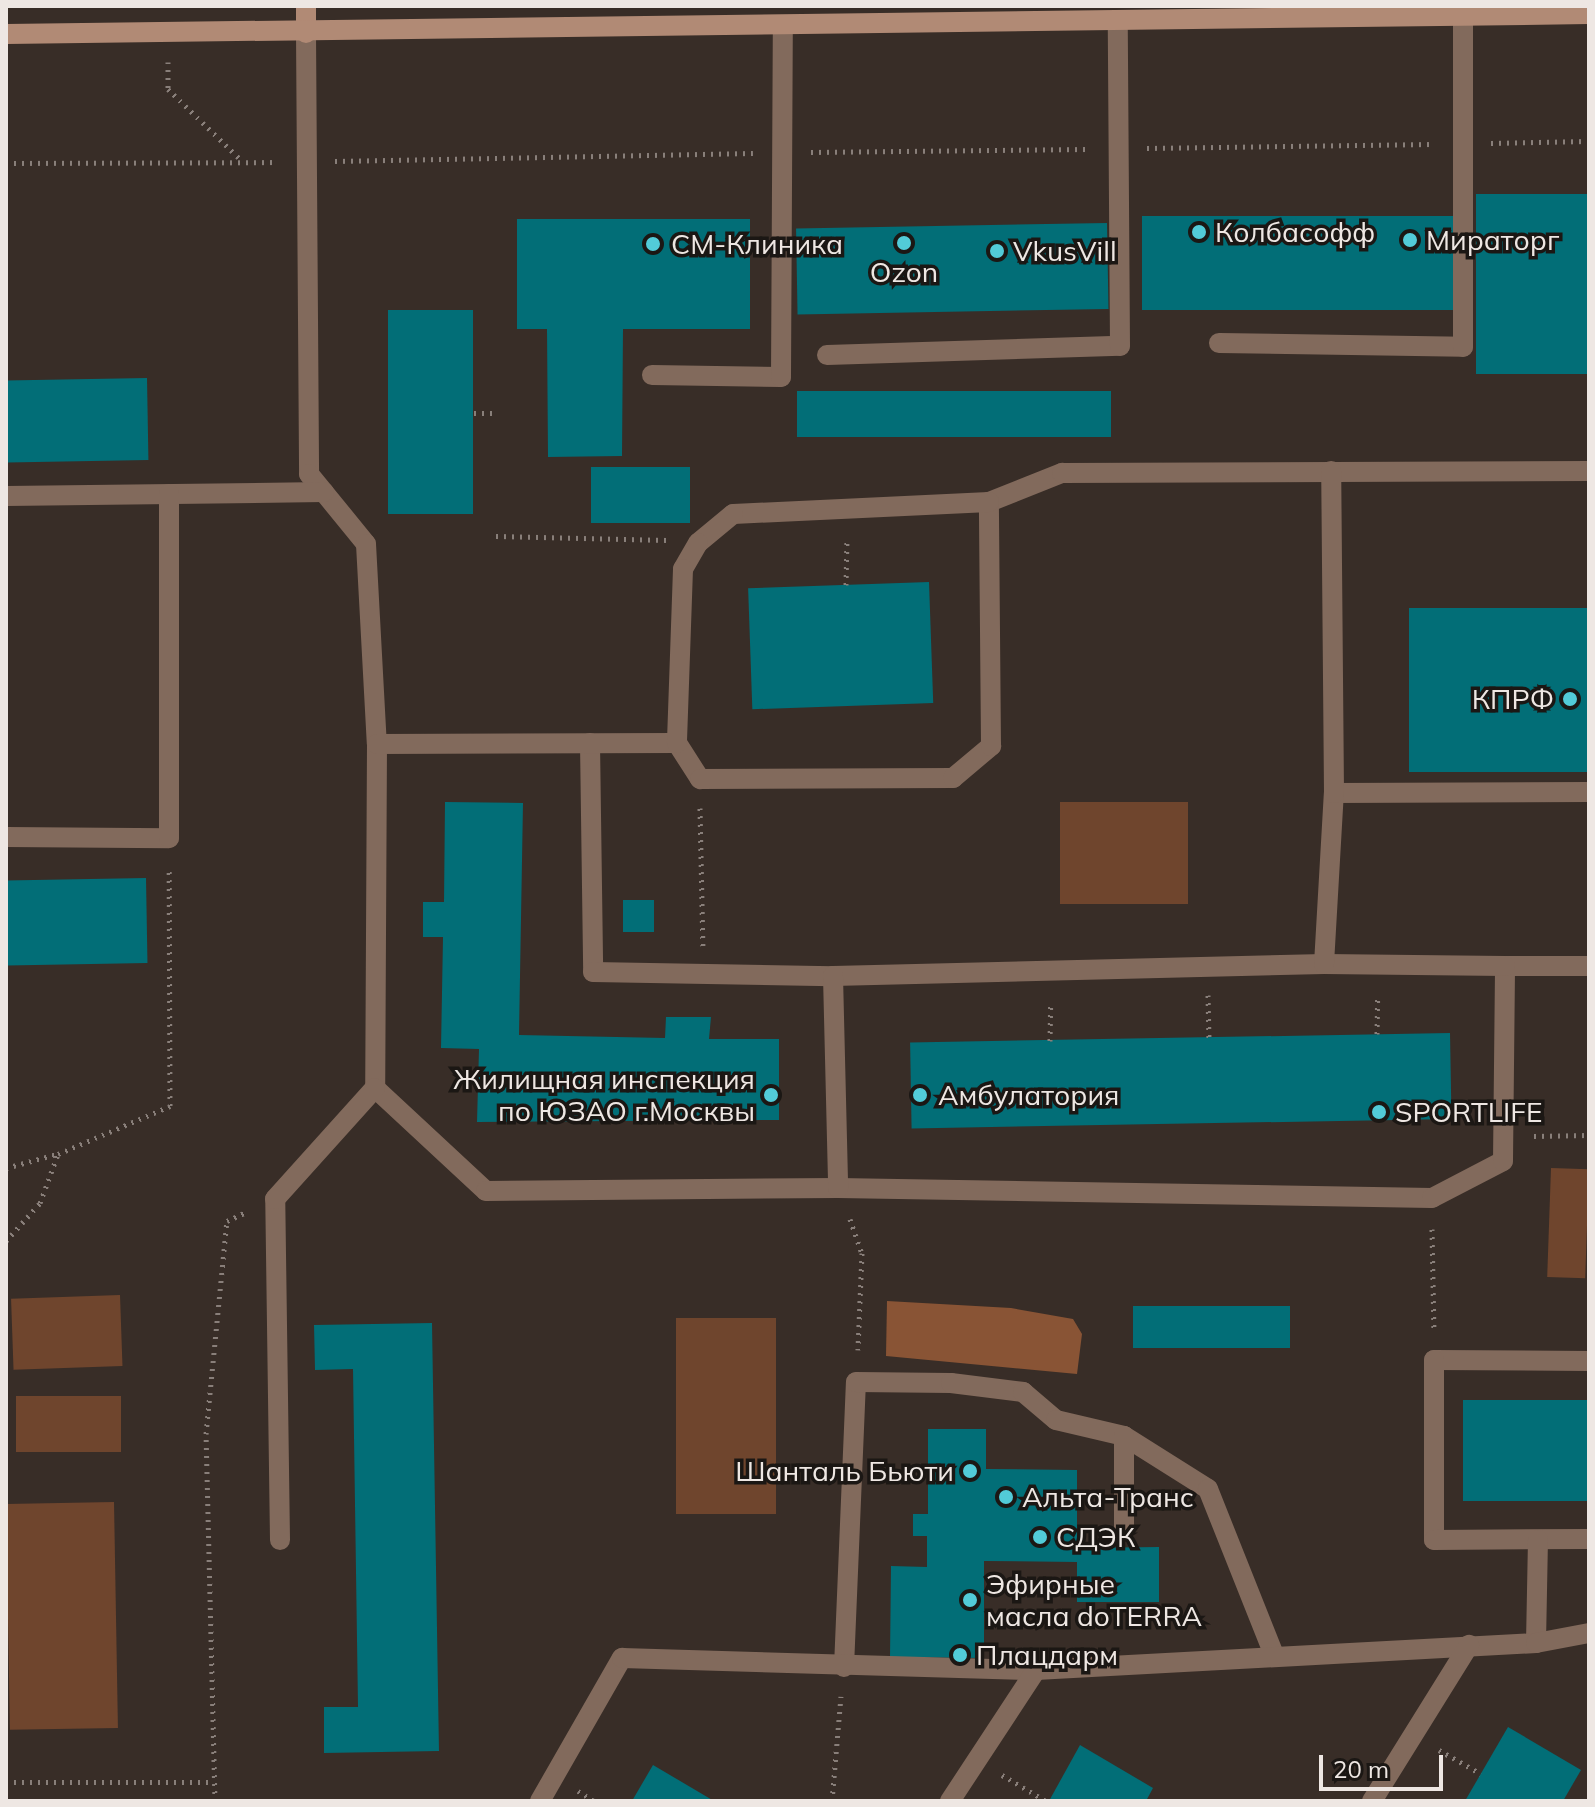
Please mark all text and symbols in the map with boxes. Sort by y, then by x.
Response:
place label: Колбасофф [1215,215,1375,249]
marker: Колбасофф [1190,223,1208,241]
place label: Мираторг [1426,223,1559,257]
place label: СМ-Клиника [671,227,843,261]
marker: Мираторг [1401,231,1419,249]
marker: СМ-Клиника [642,233,664,255]
marker: Ozon [895,234,913,252]
place label: VkusVill [1013,234,1117,268]
marker: VkusVill [988,242,1006,260]
place label: Ozon [870,255,938,289]
place label: КПРФ [1472,682,1554,716]
marker: КПРФ [1561,690,1579,708]
place label: Жилищная инспекция по ЮЗАО г.Москвы [453,1062,755,1128]
place label: Амбулатория [938,1078,1119,1112]
marker: Амбулатория [909,1084,931,1106]
marker: Жилищная инспекция по ЮЗАО г.Москвы [762,1086,780,1104]
place label: SPORTLIFE [1395,1095,1543,1129]
marker: SPORTLIFE [1370,1103,1388,1121]
place label: Шанталь Бьюти [735,1454,954,1488]
marker: Шанталь Бьюти [961,1462,979,1480]
place label: Альта-Транс [1022,1480,1194,1514]
marker: Альта-Транс [997,1488,1015,1506]
place label: СДЭК [1056,1520,1135,1554]
marker: СДЭК [1031,1528,1049,1546]
place label: Эфирные масла doTERRA [986,1567,1202,1633]
marker: Эфирные масла doTERRA [961,1591,979,1609]
place label: Плацдарм [976,1638,1118,1672]
marker: Плацдарм [951,1646,969,1664]
scale bar [1323,1739,1447,1789]
text: 20 m [1333,1754,1389,1784]

